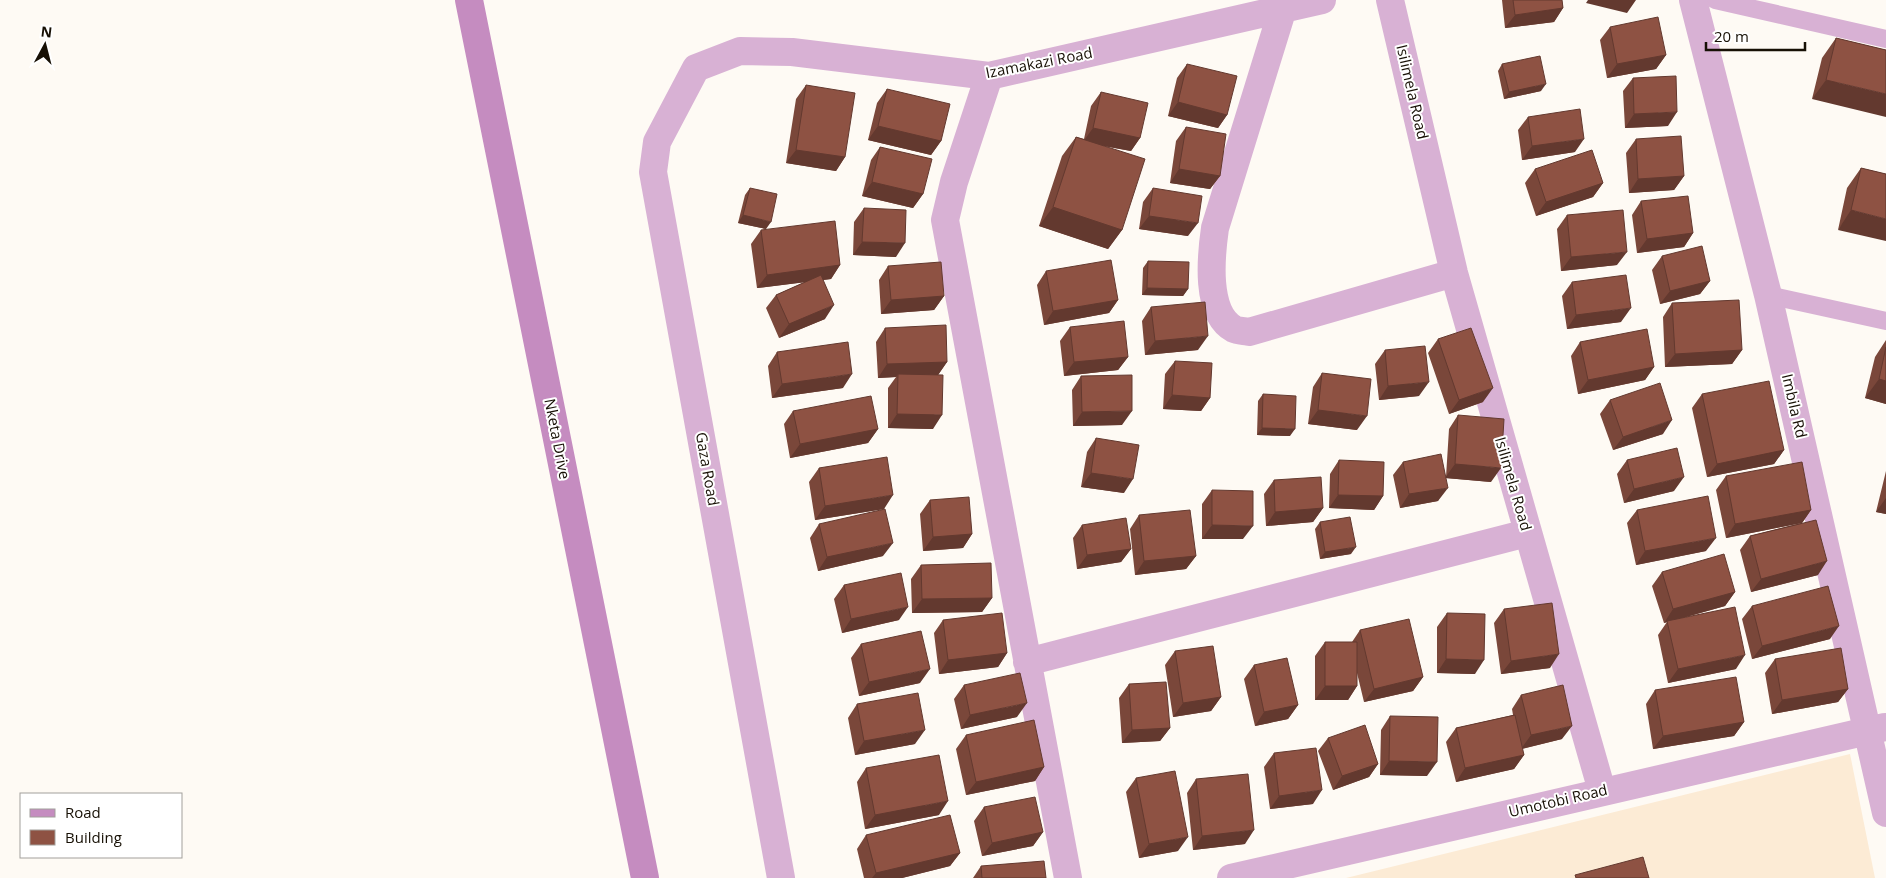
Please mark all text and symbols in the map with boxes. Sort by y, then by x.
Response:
north arrow [20,20,70,70]
scale bar [1706,20,1805,52]
text: N [40,21,53,42]
text: 20 m [1714,26,1749,46]
street label: Izamakazi Road [984,42,1094,82]
street label: Isilimela Road [1392,42,1434,141]
street label: Imbila Rd [1778,372,1812,440]
street label: Nketa Drive [540,397,576,481]
street label: Gaza Road [692,431,724,507]
street label: Isilimela Road [1491,434,1537,533]
street label: Umotobi Road [1506,779,1609,821]
legend [20,793,182,858]
text: Road [65,802,101,822]
text: Building [65,827,122,847]

